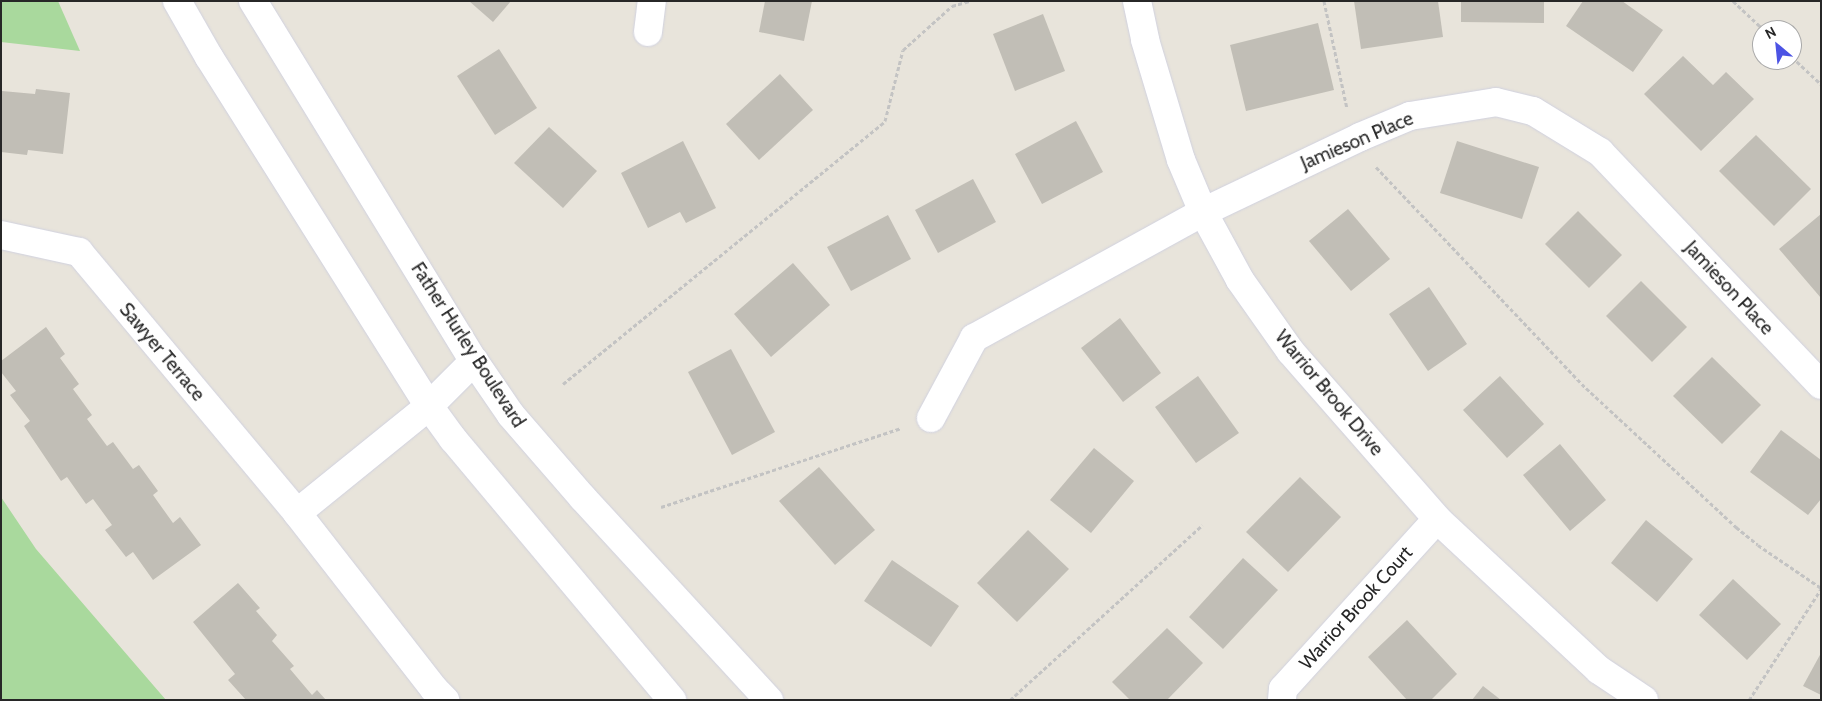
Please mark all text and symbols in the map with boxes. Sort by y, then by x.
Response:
north arrow [1752,20,1802,70]
text: N [1762,22,1779,43]
street label: Jamieson Place [1297,107,1417,175]
street label: Jamieson Place [1680,236,1778,340]
street label: Father Hurley Boulevard [406,258,530,432]
street label: Sawyer Terrace [114,298,210,406]
street label: Warrior Brook Drive [1270,326,1388,460]
street label: Warrior Brook Court [1295,542,1417,674]

